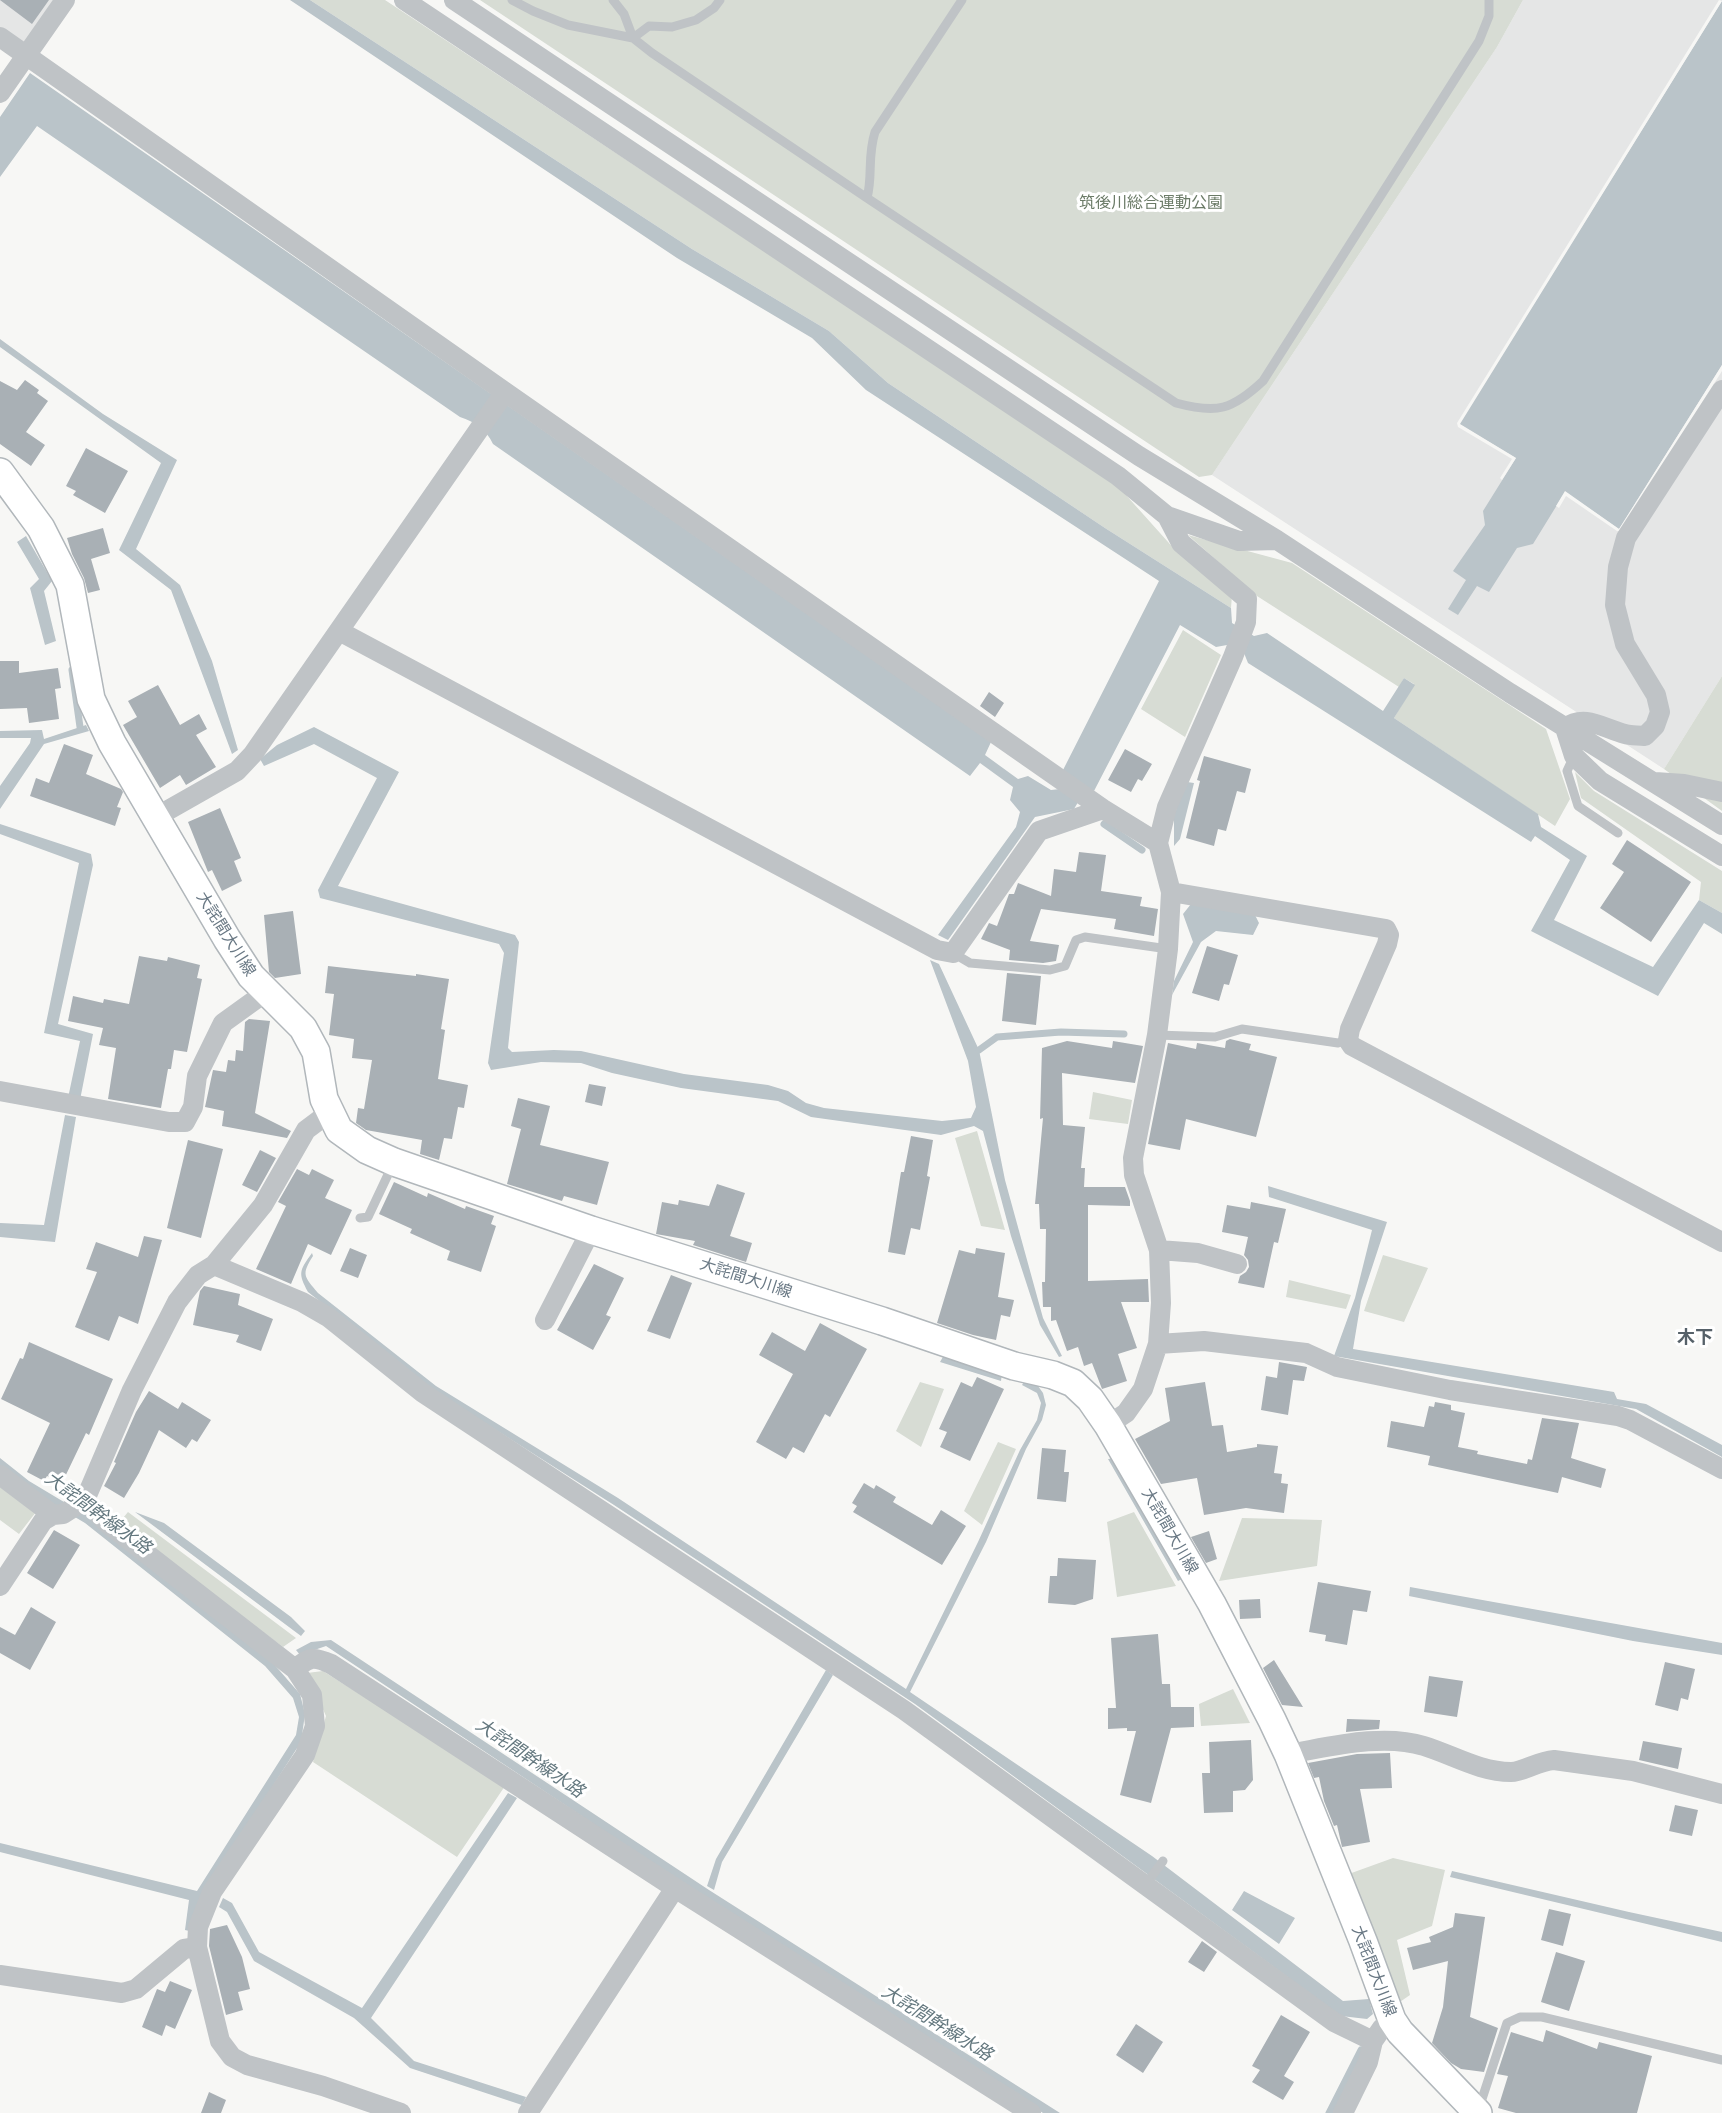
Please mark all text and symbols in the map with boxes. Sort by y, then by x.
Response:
park label: 筑後川総合運動公園 [1079,193,1223,213]
street label: 大詫間大川線 [192,888,260,980]
street label: 大詫間大川線 [697,1254,795,1302]
district label: 木下 [1677,1326,1713,1348]
water label: 大詫間幹線水路 [41,1467,155,1559]
street label: 大詫間大川線 [1138,1485,1202,1577]
water label: 大詫間幹線水路 [472,1714,588,1802]
street label: 大詫間大川線 [1348,1923,1400,2019]
water label: 大詫間幹線水路 [878,1980,996,2066]

